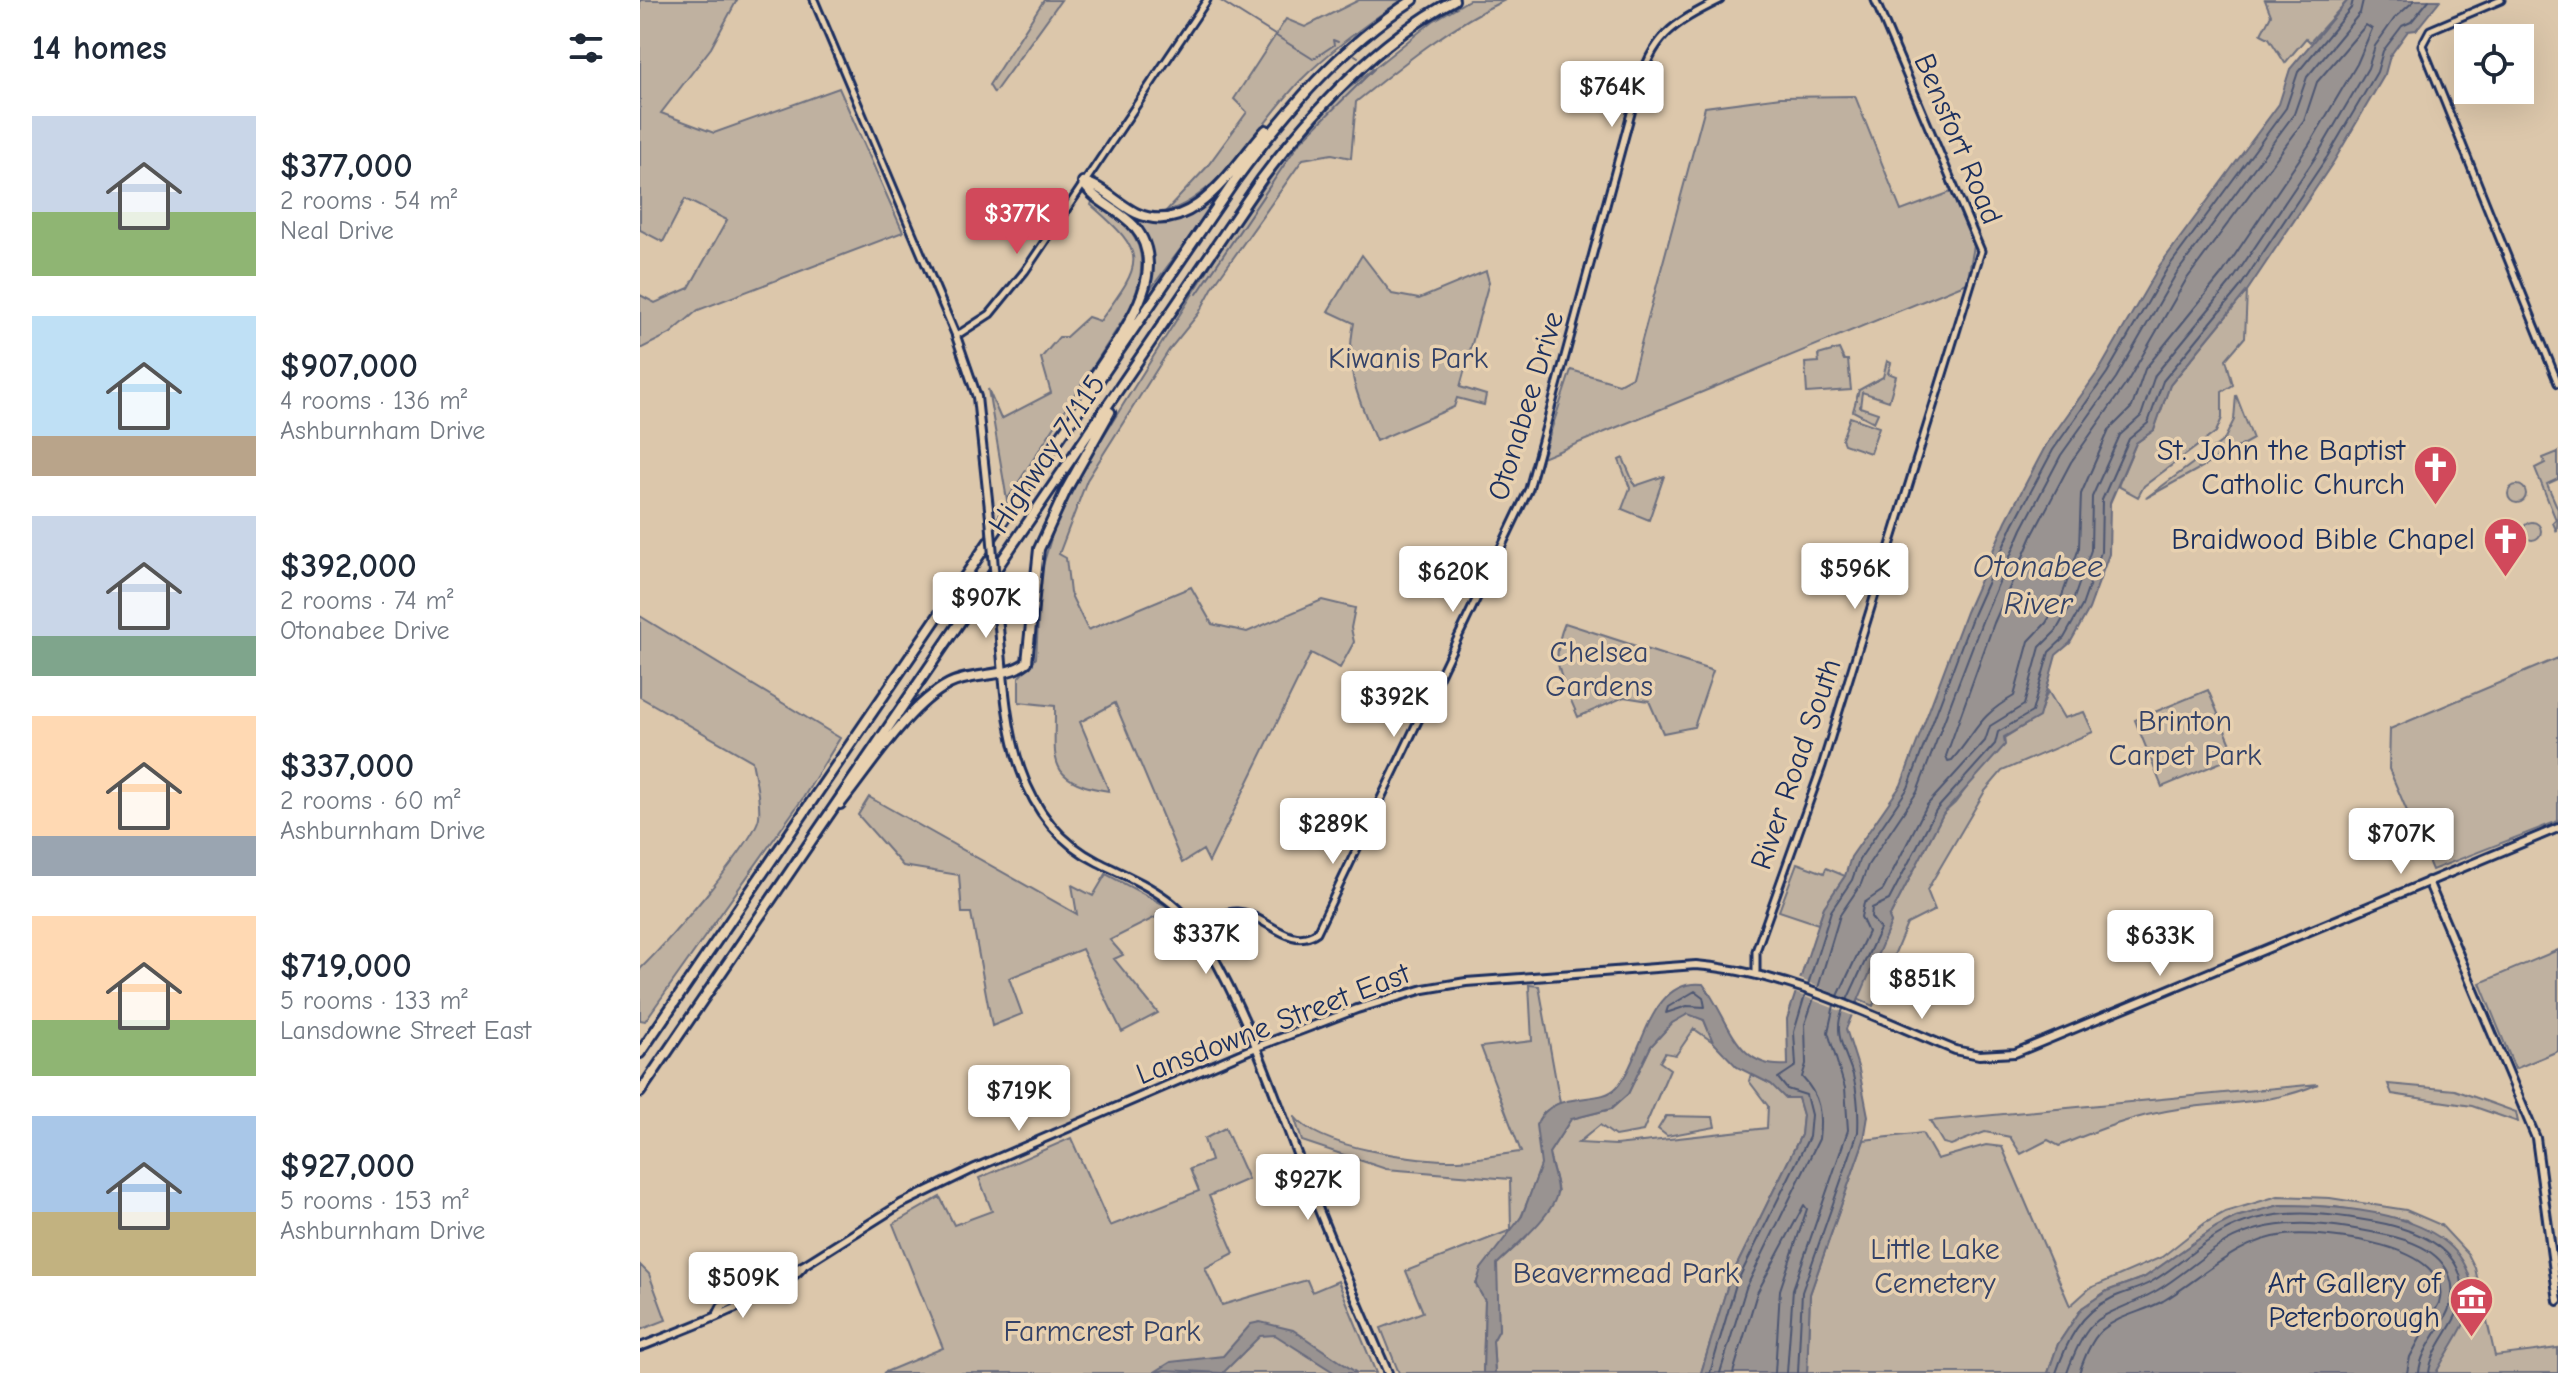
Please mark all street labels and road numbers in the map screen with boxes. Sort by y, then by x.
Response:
street label: Bensfort Road [1906,48,2010,230]
street label: Otonabee Drive [1481,307,1571,505]
street label: Highway 7/115 [981,368,1113,540]
street label: River Road South [1744,654,1848,874]
street label: Lansdowne Street East [1131,955,1416,1092]

